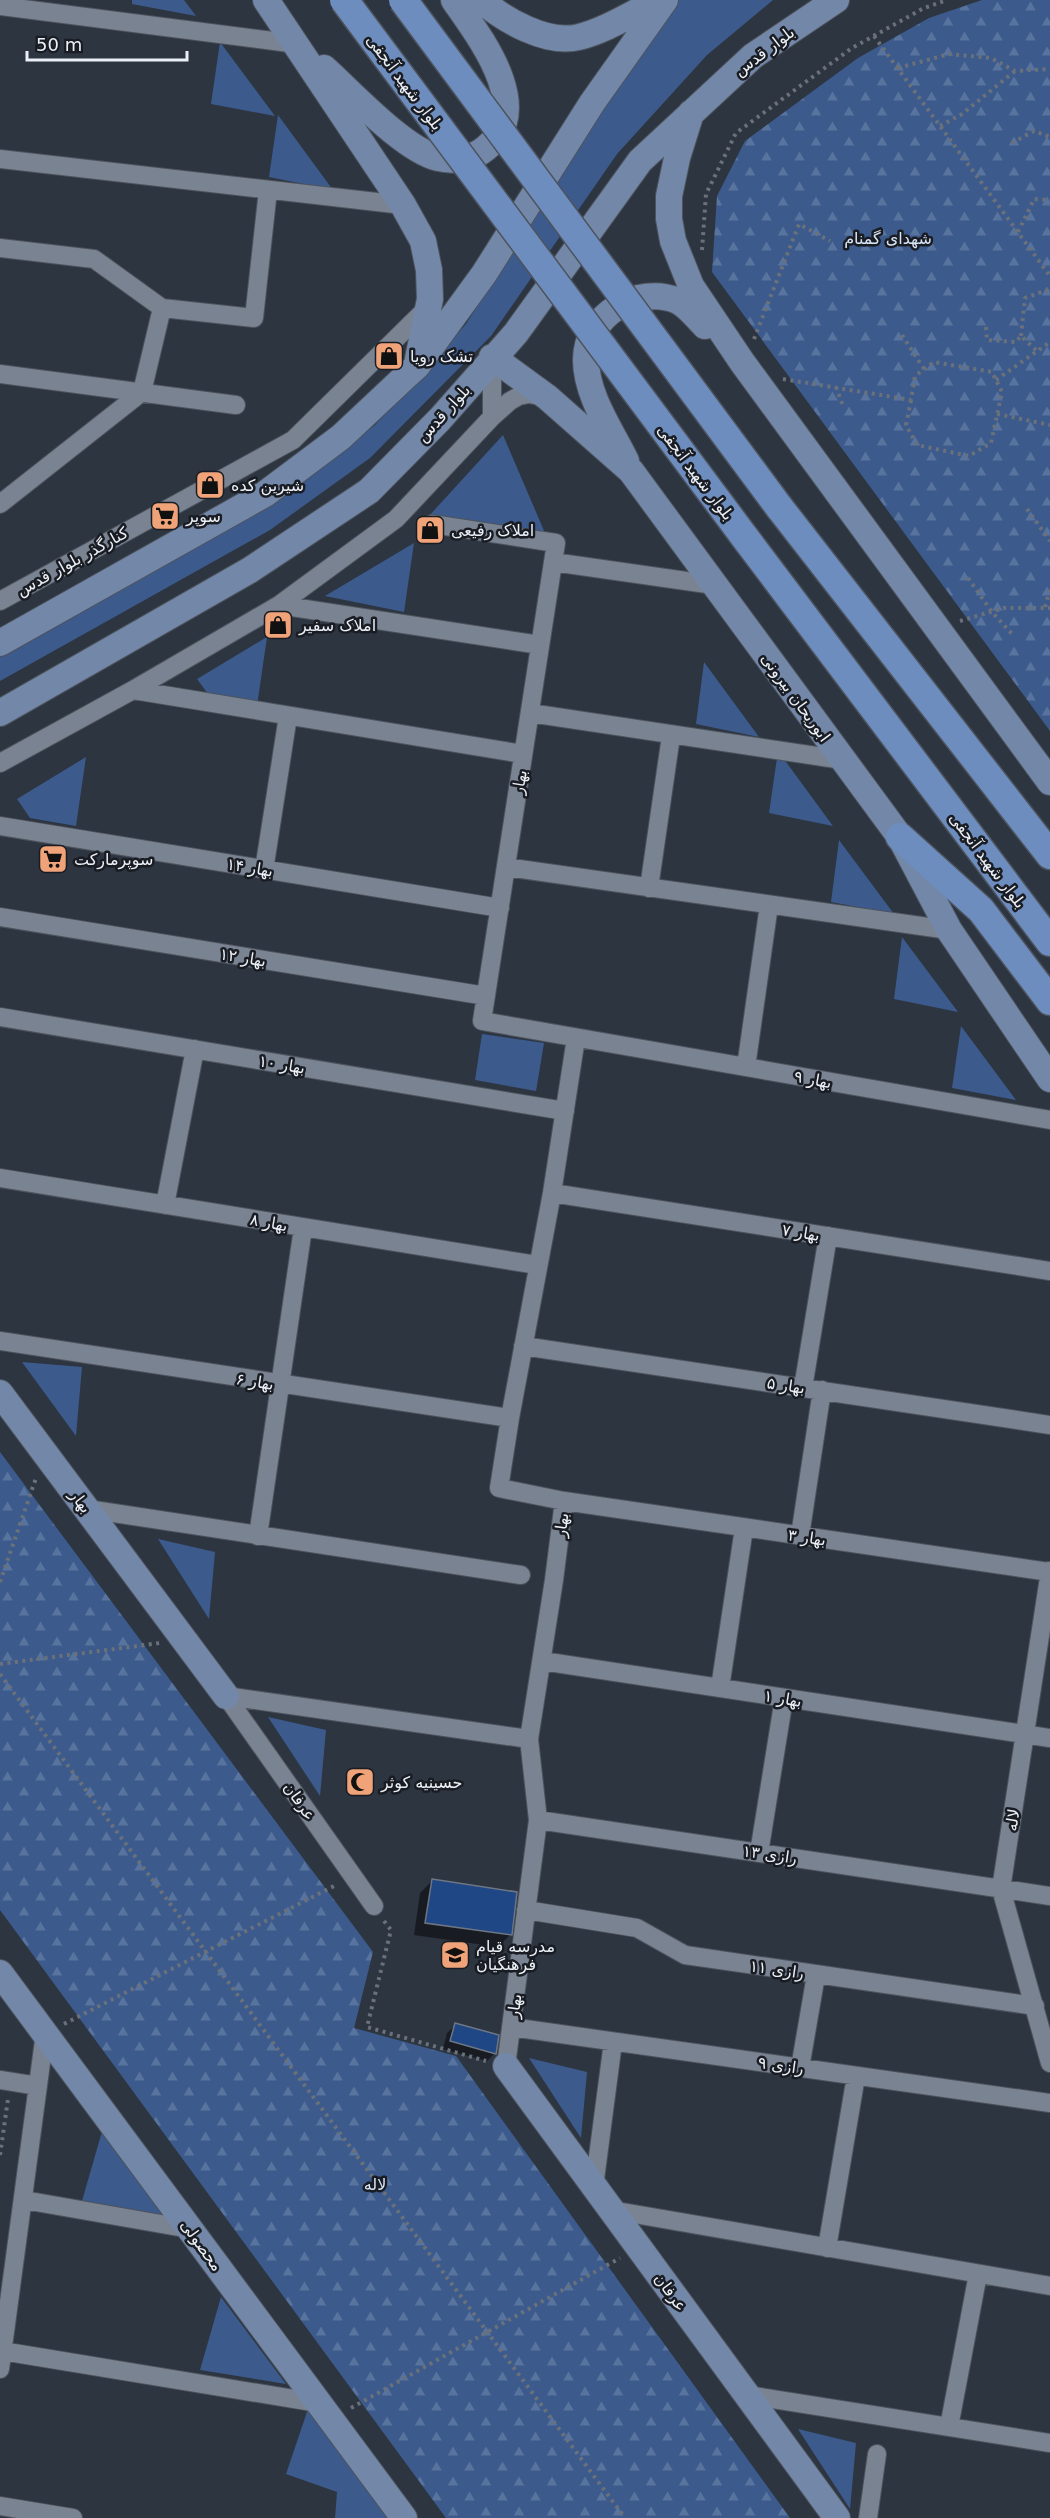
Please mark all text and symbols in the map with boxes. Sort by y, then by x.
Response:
street label: بلوار قدس [730,22,799,81]
scale bar [27,24,188,62]
street label: بلوار شهید آنجفی [362,31,447,135]
text: 50 m [36,34,82,55]
park label: شهدای گمنام [844,229,932,249]
shop icon: تشک رویا [373,340,405,372]
place label: تشک رویا [410,347,473,367]
street label: بلوار قدس [413,381,475,447]
street label: بلوار شهید آنجفی [653,421,738,525]
shop icon: شیرین کده [194,469,226,501]
place label: شیرین کده [231,476,304,496]
supermarket icon: سوپر [149,500,181,532]
place label: سوپر [185,507,221,527]
shop icon: املاک رفیعی [414,514,446,546]
place label: املاک رفیعی [451,521,534,541]
street label: کنارگذر بلوار قدس [13,523,132,601]
shop icon: املاک سفیر [262,609,294,641]
place label: املاک سفیر [298,616,376,636]
street label: ابوریحان بیرونی [756,649,834,746]
street label: بهار [508,769,532,797]
street label: بلوار شهید آنجفی [945,809,1030,913]
supermarket icon: سوپرمارکت [37,843,69,875]
place label: سوپرمارکت [74,850,153,870]
street label: بهار ۱۴ [225,854,274,882]
street label: بهار ۱۲ [218,944,267,972]
street label: بهار ۱۰ [257,1051,306,1079]
street label: بهار ۹ [792,1067,833,1093]
street label: بهار ۸ [248,1210,289,1236]
street label: بهار ۷ [780,1220,821,1246]
street label: بهار ۶ [234,1369,275,1395]
street label: بهار ۵ [766,1373,806,1399]
street label: بهار [64,1485,96,1517]
street label: بهار [550,1512,573,1539]
street label: بهار ۳ [787,1525,827,1551]
street label: بهار ۱ [762,1686,803,1712]
mosque icon: حسینیه کوثر [344,1766,376,1798]
place label: حسینیه کوثر [380,1773,462,1793]
street label: عرفان [279,1778,320,1825]
street label: لاله [1001,1807,1024,1833]
street label: رازی ۱۳ [741,1841,798,1869]
place label: مدرسه قیام فرهنگیان [476,1937,555,1975]
school or university icon: مدرسه قیام فرهنگیان [439,1939,471,1971]
street label: رازی ۱۱ [748,1956,805,1984]
street label: بهار [503,1993,526,2020]
street label: رازی ۹ [757,2053,805,2079]
park label: لاله [364,2175,386,2194]
street label: محصولی [176,2216,227,2275]
street label: عرفان [650,2269,691,2316]

